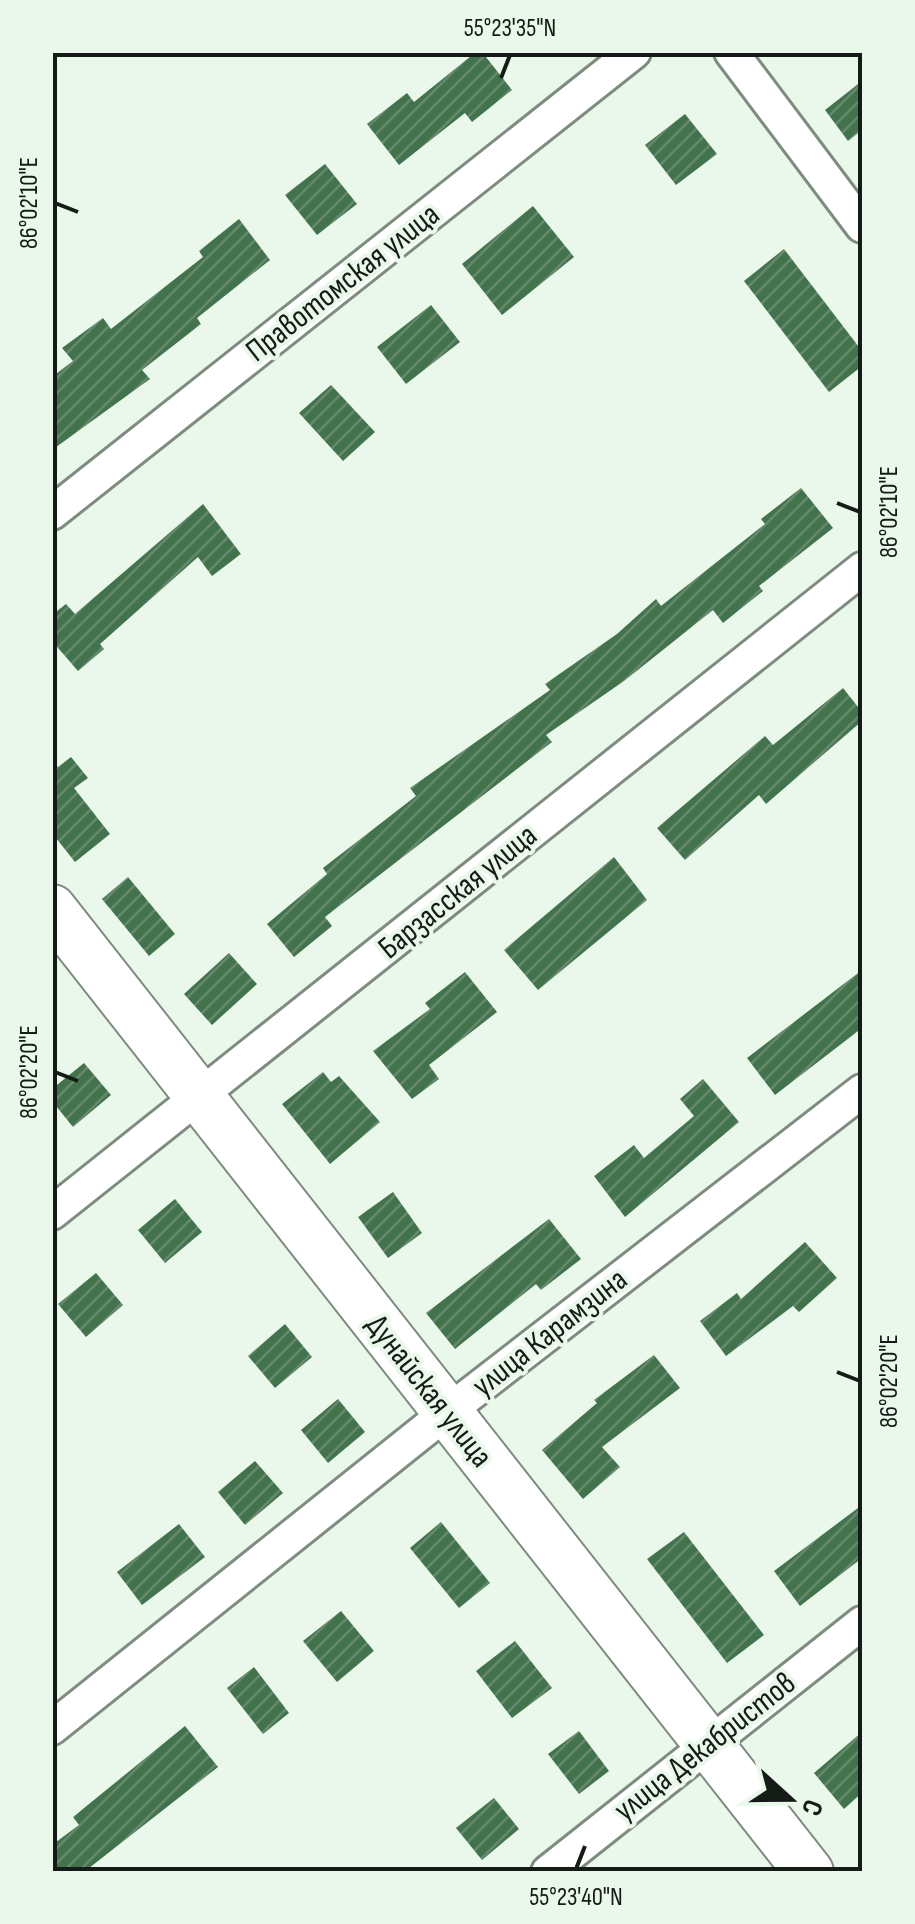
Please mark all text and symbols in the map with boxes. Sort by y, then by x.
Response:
text: 55°23'35"N [464,13,556,44]
text: 86°02'10"E [14,157,45,249]
street label: Правотомская улица [238,195,448,371]
text: 86°02'10"E [874,466,905,558]
street label: Барзасская улица [371,816,545,968]
text: 86°02'20"E [14,1025,45,1119]
street label: улица Карамзина [465,1260,635,1406]
street label: Дунайская улица [357,1307,501,1475]
text: 86°02'20"E [874,1334,905,1428]
street label: улица Декабристов [606,1664,804,1830]
north arrow [740,1749,840,1849]
text: С [794,1795,830,1820]
text: 55°23'40"N [529,1882,623,1913]

